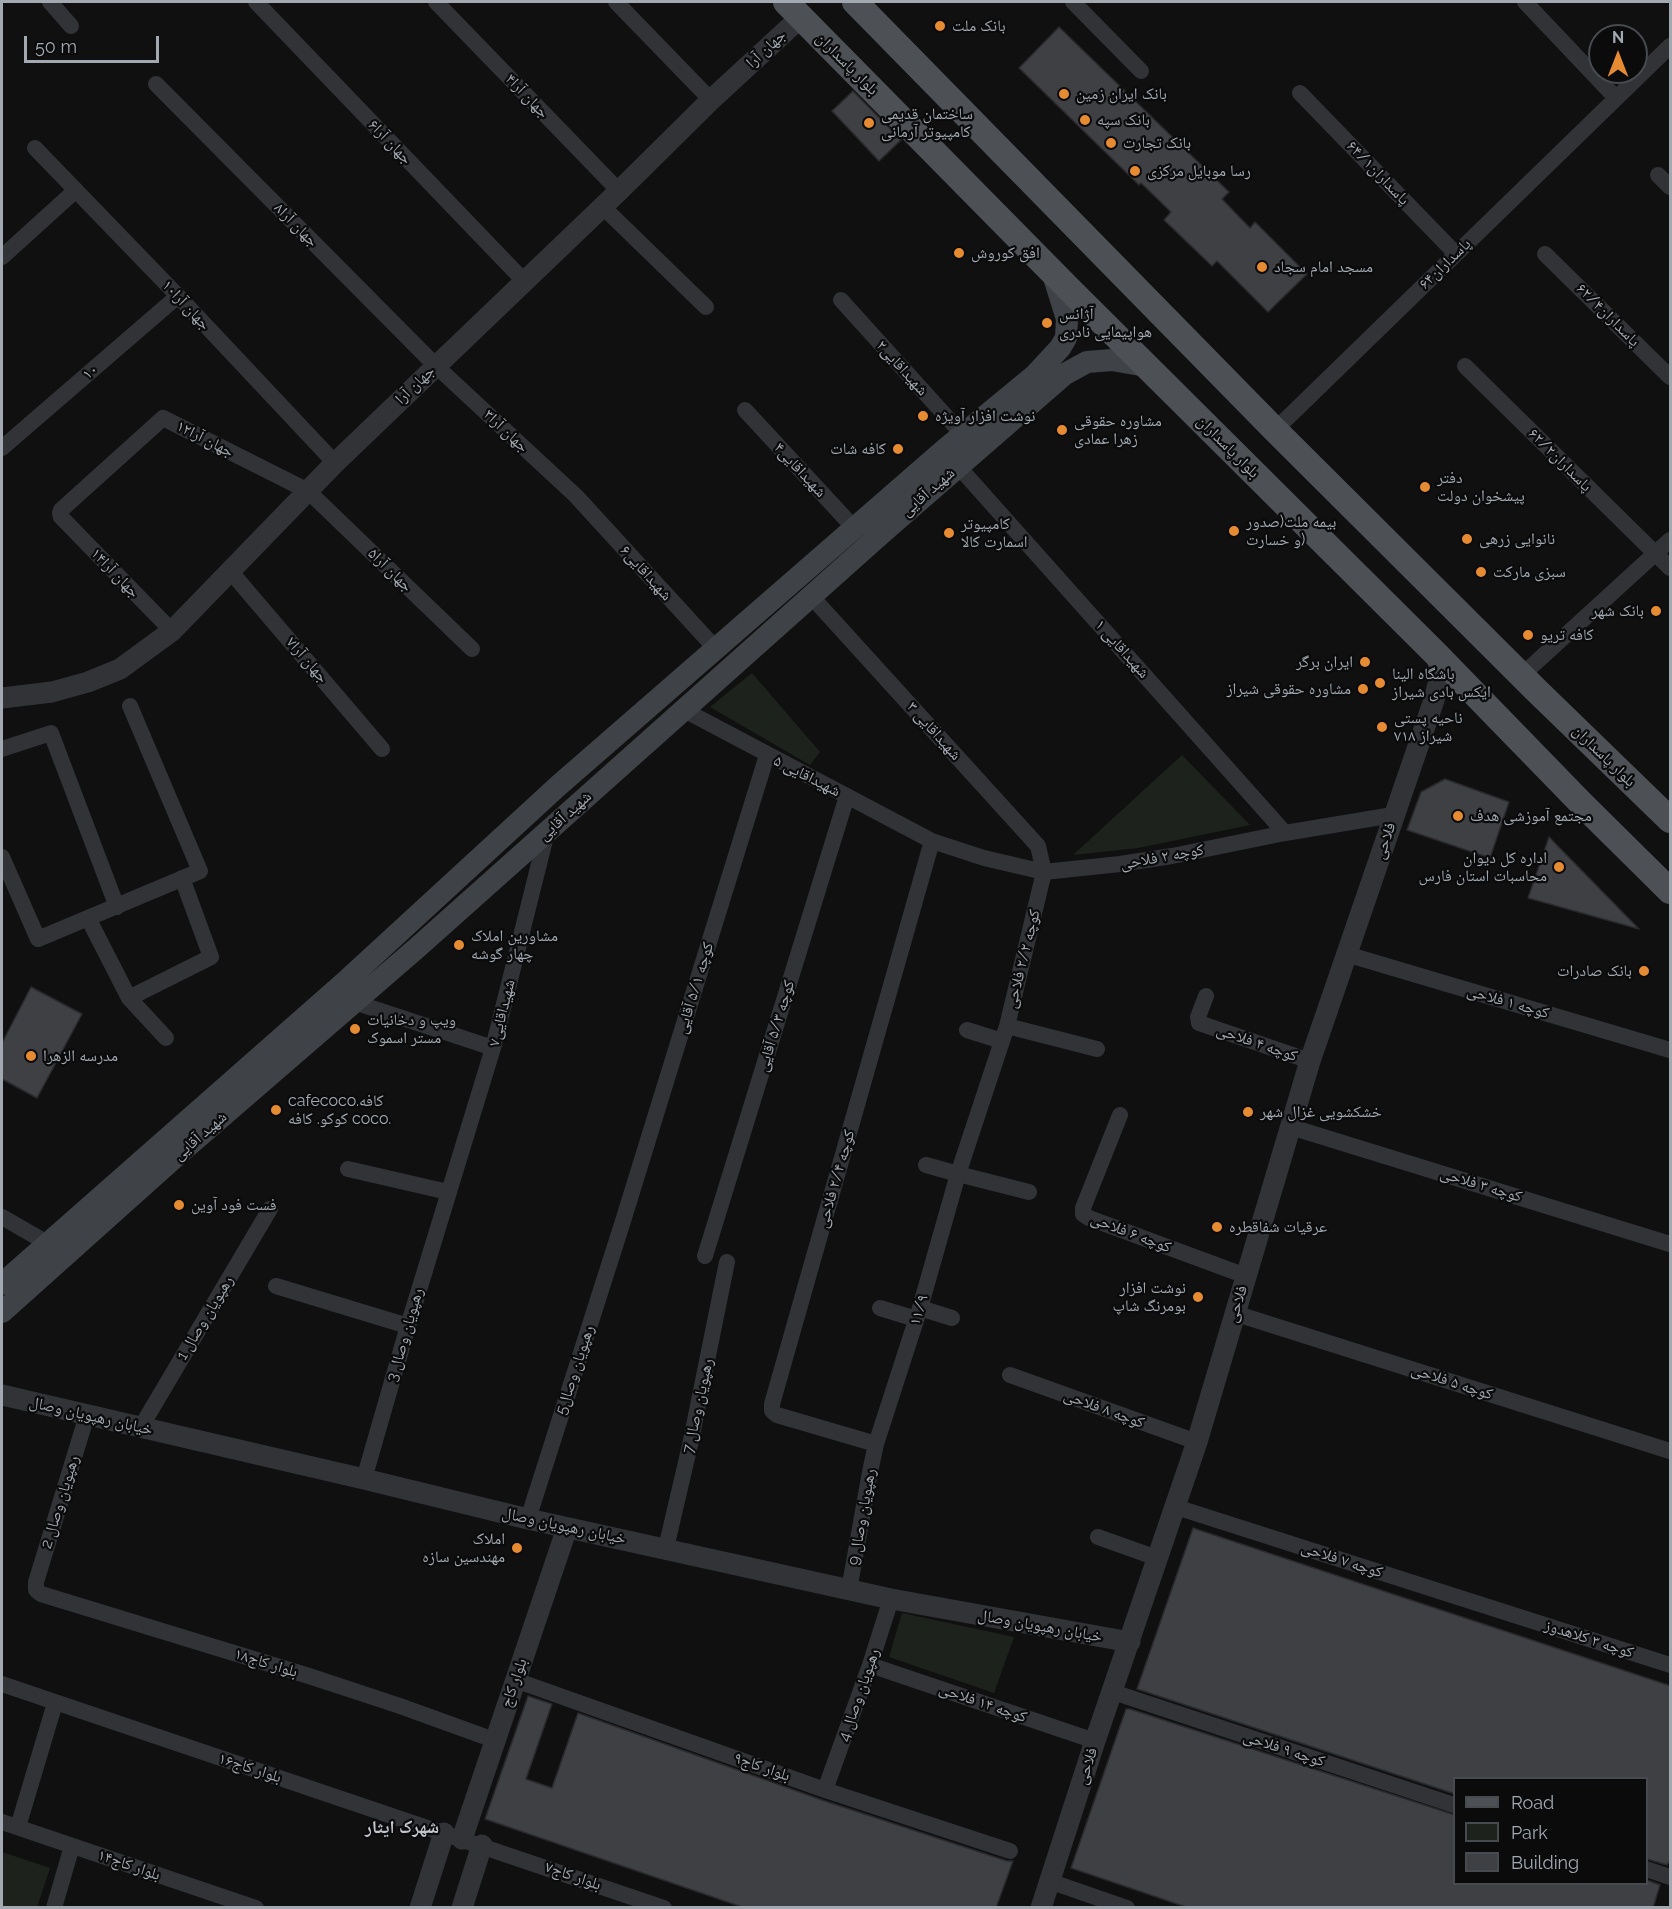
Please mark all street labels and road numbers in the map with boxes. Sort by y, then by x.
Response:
street label: جهان آرا [742,26,790,72]
street label: بلوار پاسداران [812,29,882,99]
street label: جهان آرا۴ [501,70,553,122]
street label: جهان آرا۶ [364,116,416,168]
street label: پاسداران۶۴/۱ [1343,137,1413,209]
street label: جهان آرا۸ [270,199,322,251]
street label: پاسداران۶۴ [1415,234,1475,294]
street label: جهان آرا۱۰ [158,276,214,334]
street label: پاسداران۶۲/۴ [1572,279,1644,351]
street label: شهیداقایی۲ [872,336,932,400]
street label: ۱۰ [78,360,102,384]
street label: جهان آرا [391,362,439,408]
street label: جهان آرا۳ [479,405,533,457]
street label: بلوار پاسداران [1193,412,1263,482]
street label: جهان آرا۱۲ [173,416,237,462]
street label: پاسداران۶۲/۲ [1524,424,1596,496]
street label: شهیداقایی۴ [770,439,830,501]
street label: شهید آقایی [897,463,959,521]
street label: شهیداقایی۶ [616,541,676,605]
street label: جهان آرا۱۴ [87,544,143,602]
street label: جهان آرا۵ [364,544,416,596]
street label: ۱ شهیداقایی [1091,616,1153,682]
street label: جهان آرا۷ [282,633,332,687]
street label: ۳ شهیداقایی [903,698,965,764]
street label: بلوار پاسداران [1568,721,1640,791]
street label: ۵ شهیداقایی [770,751,844,801]
street label: شهید آقایی [534,787,596,845]
street label: فلاحی [1370,820,1400,862]
street label: کوچه ۲ فلاحی [1119,840,1205,874]
street label: کوچه ۲/۲ فلاحی [1001,907,1045,1011]
street label: کوچه ۵/۱ آقایی [672,940,718,1036]
street label: شهیداقایی۷ [484,978,520,1048]
street label: کوچه ۵/۳ آقایی [753,978,799,1074]
street label: کوچه ۱ فلاحی [1465,981,1551,1023]
street label: کوچه ۴ فلاحی [1214,1020,1300,1066]
street label: شهید آقایی [169,1107,231,1165]
street label: کوچه ۲/۴ فلاحی [813,1128,859,1230]
street label: کوچه ۳ فلاحی [1438,1163,1524,1207]
street label: کوچه ۶ فلاحی [1088,1209,1174,1257]
street label: 1 رهپویان وصال [172,1272,238,1364]
street label: فلاحی [1222,1283,1252,1325]
street label: 3 رهپویان وصال [382,1286,428,1384]
street label: ۱۱/۹ [905,1292,933,1328]
street label: رهپویان وصال5 [552,1323,598,1417]
street label: 7 رهپویان وصال [679,1357,717,1455]
street label: کوچه ۵ فلاحی [1409,1360,1495,1404]
street label: کوچه ۸ فلاحی [1061,1386,1147,1432]
street label: خیابان رهپویان وصال [27,1392,155,1440]
street label: 2 رهپویان وصال [37,1453,83,1551]
street label: 9 رهپویان وصال [844,1467,880,1567]
street label: خیابان رهپویان وصال [500,1504,628,1548]
street label: کوچه ۷ فلاحی [1299,1538,1385,1582]
street label: خیابان رهپویان وصال [976,1606,1104,1646]
street label: کوچه ۳ کلاهدوز [1542,1616,1636,1662]
street label: بلوار کاج۱۸ [232,1644,300,1682]
street label: 4 رهپویان وصال [834,1646,884,1744]
street label: بلوار کاج [497,1656,531,1710]
street label: کوچه ۱۴ فلاحی [937,1679,1029,1727]
street label: کوچه ۹ فلاحی [1241,1727,1327,1771]
street label: فلاحی [1072,1745,1102,1787]
street label: بلوار کاج۹ [731,1748,793,1786]
street label: بلوار کاج۱۶ [216,1749,284,1787]
street label: بلوار کاج۱۴ [95,1845,163,1885]
street label: بلوار کاج۷ [542,1857,604,1895]

